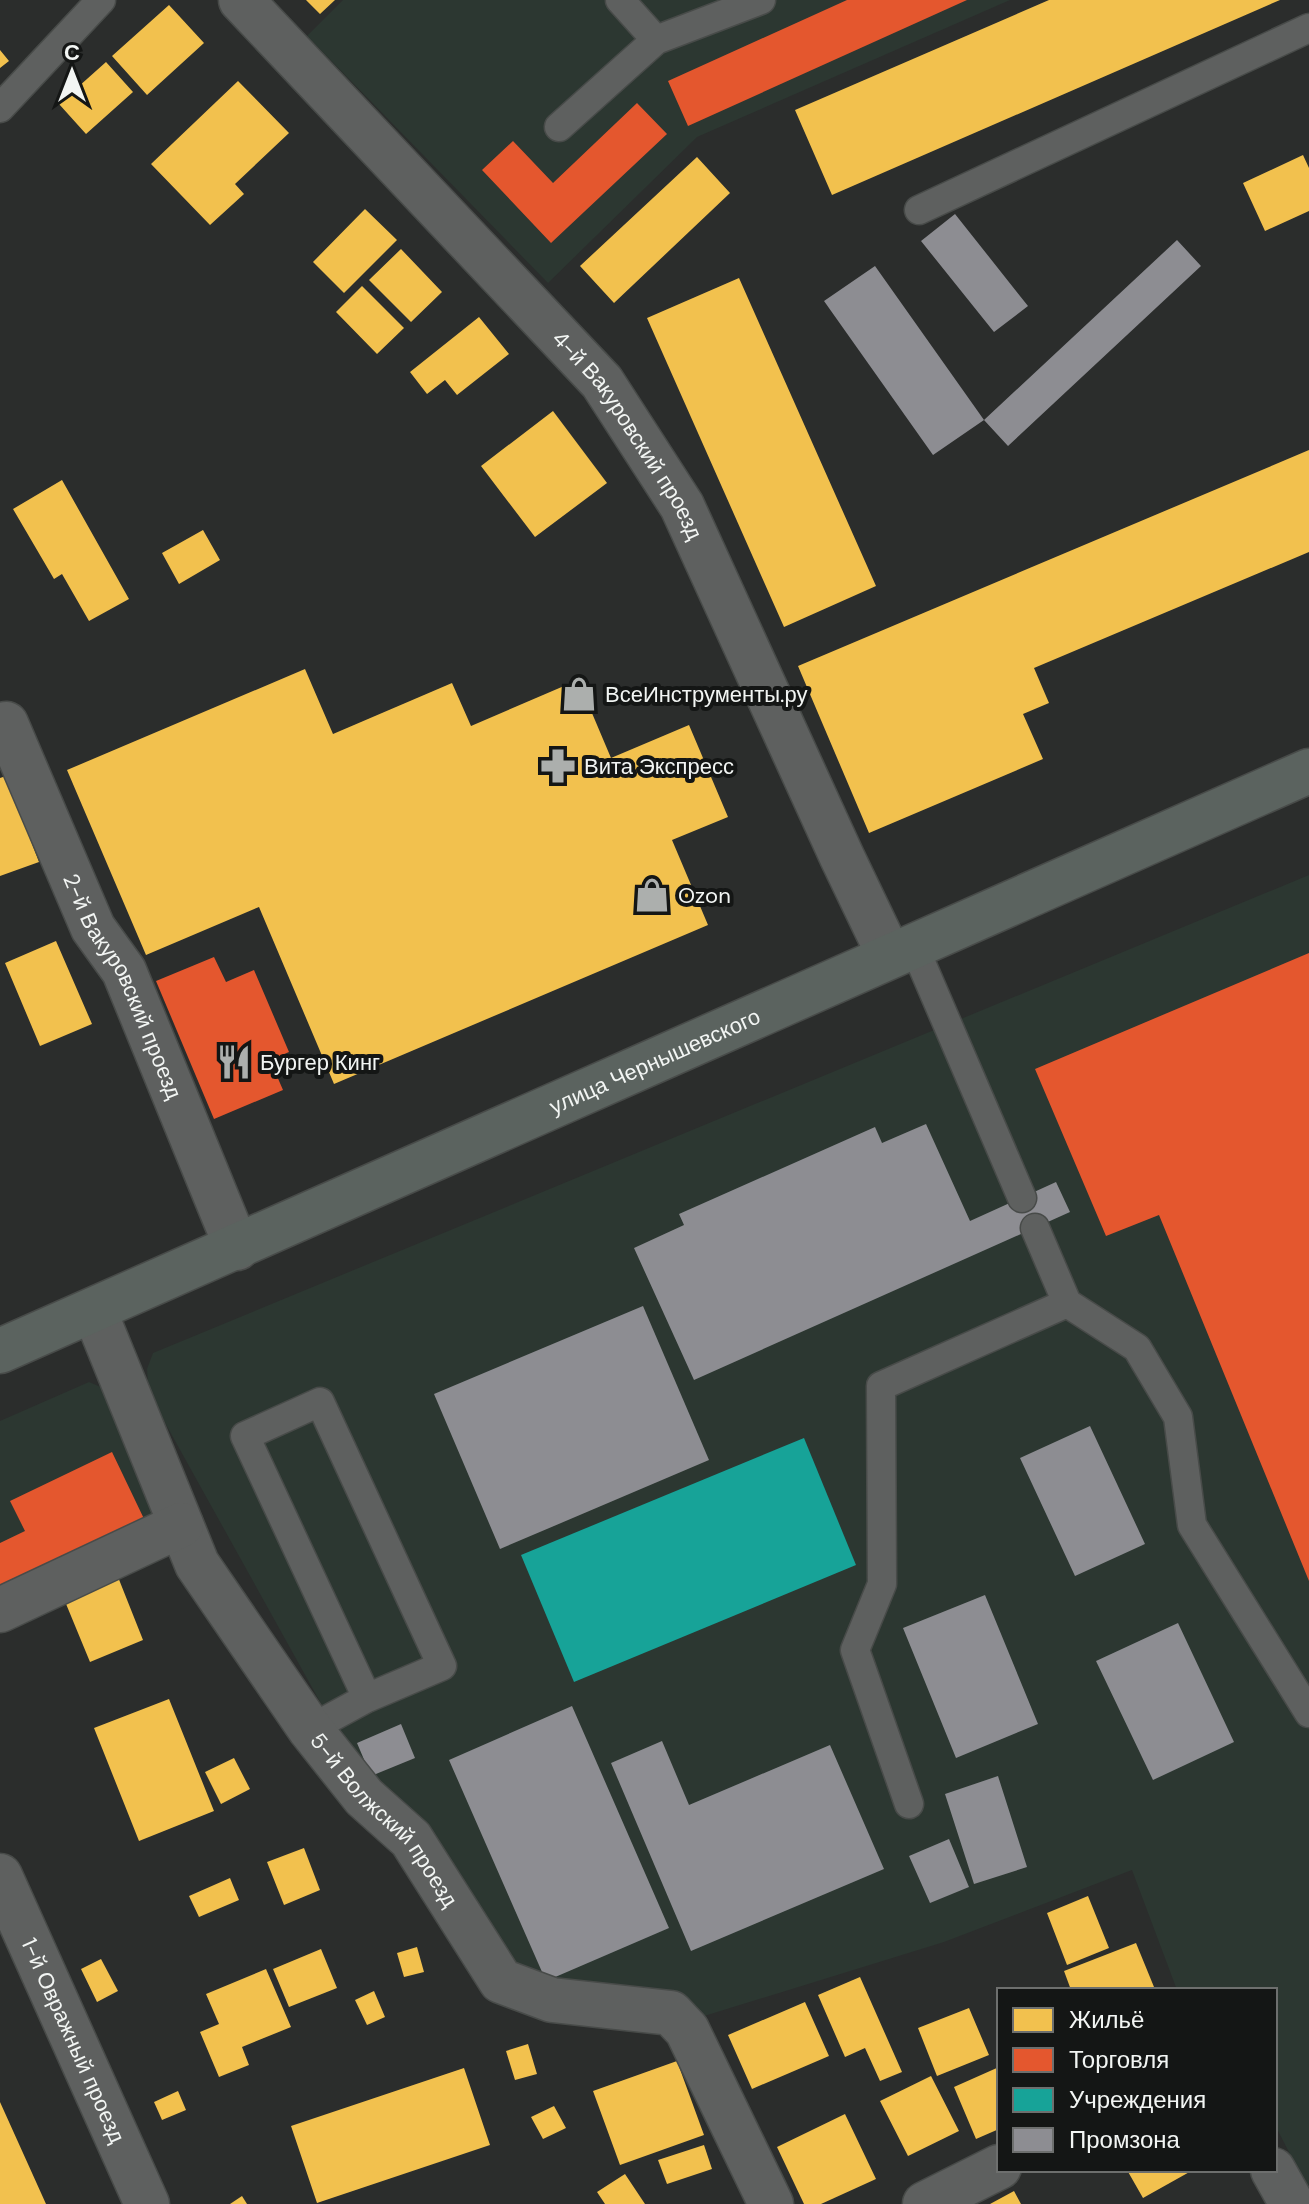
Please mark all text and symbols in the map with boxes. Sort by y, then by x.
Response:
north arrow [32,32,112,112]
text: С [64,38,80,67]
street label: 4-й Вакуровский проезд [546,324,710,544]
shop icon: ВсеИнструменты.ру [560,675,598,713]
place label: ВсеИнструменты.ру [605,680,807,709]
pharmacy icon: Вита Экспресс [539,747,577,785]
place label: Вита Экспресс [584,752,734,781]
street label: 2-й Вакуровский проезд [57,869,189,1103]
shop icon: Ozon [633,876,671,914]
place label: Ozon [678,881,731,910]
street label: улица Чернышевского [545,1001,765,1121]
restaurant icon: Бургер Кинг [215,1043,253,1081]
place label: Бургер Кинг [260,1048,380,1077]
street label: 5-й Волжский проезд [304,1726,465,1912]
street label: 1-й Овражный проезд [15,1933,132,2148]
legend [997,1988,1277,2172]
text: Жильё [1069,2004,1144,2035]
text: Торговля [1069,2044,1169,2075]
text: Учреждения [1069,2084,1206,2115]
text: Промзона [1069,2124,1181,2155]

